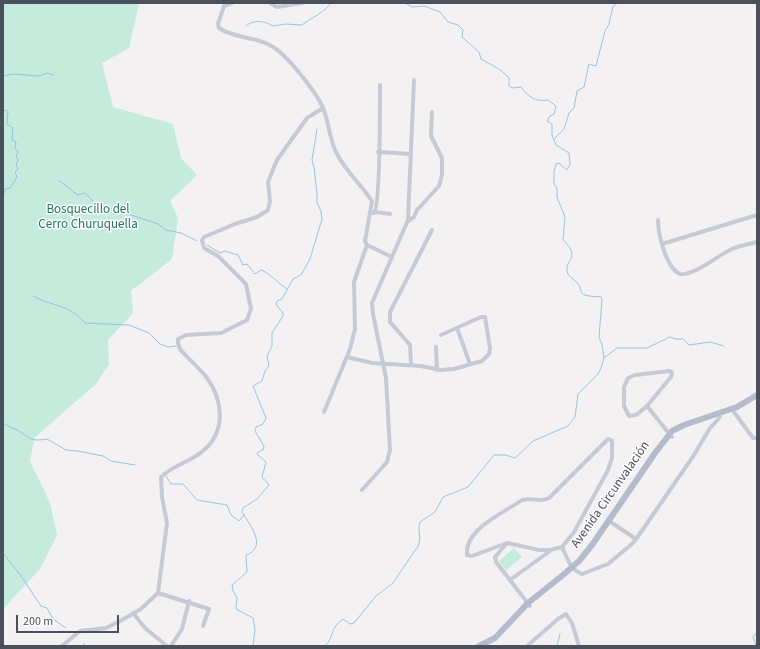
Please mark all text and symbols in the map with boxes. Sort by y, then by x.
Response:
park label: Bosquecillo del Cerro Churuquella [38,202,138,233]
street label: Avenida Circunvalación [568,439,654,551]
scale bar [18,607,121,633]
text: 200 m [23,613,53,630]

